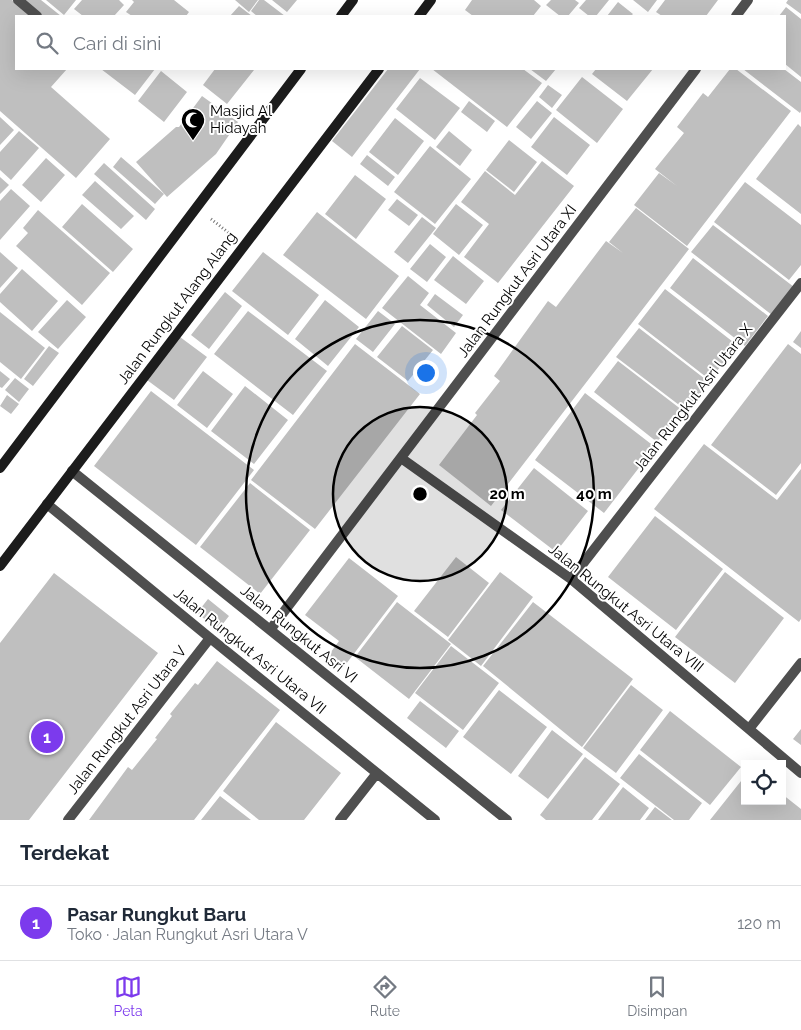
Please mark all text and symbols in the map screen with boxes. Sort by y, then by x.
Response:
search box [15,15,786,70]
icon: search [33,29,61,57]
text: Cari di sini [73,32,161,54]
place label: Masjid Al Hidayah [210,102,273,137]
mosque icon: Masjid Al Hidayah [180,107,206,141]
street label: Jalan Rungkut Asri Utara XI [454,201,580,361]
street label: Jalan Rungkut Alang Alang [114,228,240,388]
street label: Jalan Rungkut Asri Utara X [630,320,757,475]
your location [413,360,439,386]
centre of rings [411,485,429,503]
text: 20 m [489,485,525,503]
text: 40 m [576,485,612,503]
street label: Jalan Rungkut Asri Utara VIII [545,540,707,676]
street label: Jalan Rungkut Asri VI [237,581,361,687]
street label: Jalan Rungkut Asri Utara VII [170,584,330,718]
street label: Jalan Rungkut Asri Utara V [64,642,190,798]
pin: 1 [31,718,63,756]
map controls [741,760,786,805]
button: locate [741,760,786,805]
text: Terdekat [20,840,109,865]
text: Pasar Rungkut Baru [67,903,246,925]
text: 1 [32,914,40,933]
text: 120 m [737,914,781,933]
text: Toko · Jalan Rungkut Asri Utara V [67,925,308,944]
tab: Peta [114,973,143,1019]
tab: Rute [370,973,400,1019]
tab: Disimpan [627,973,687,1019]

